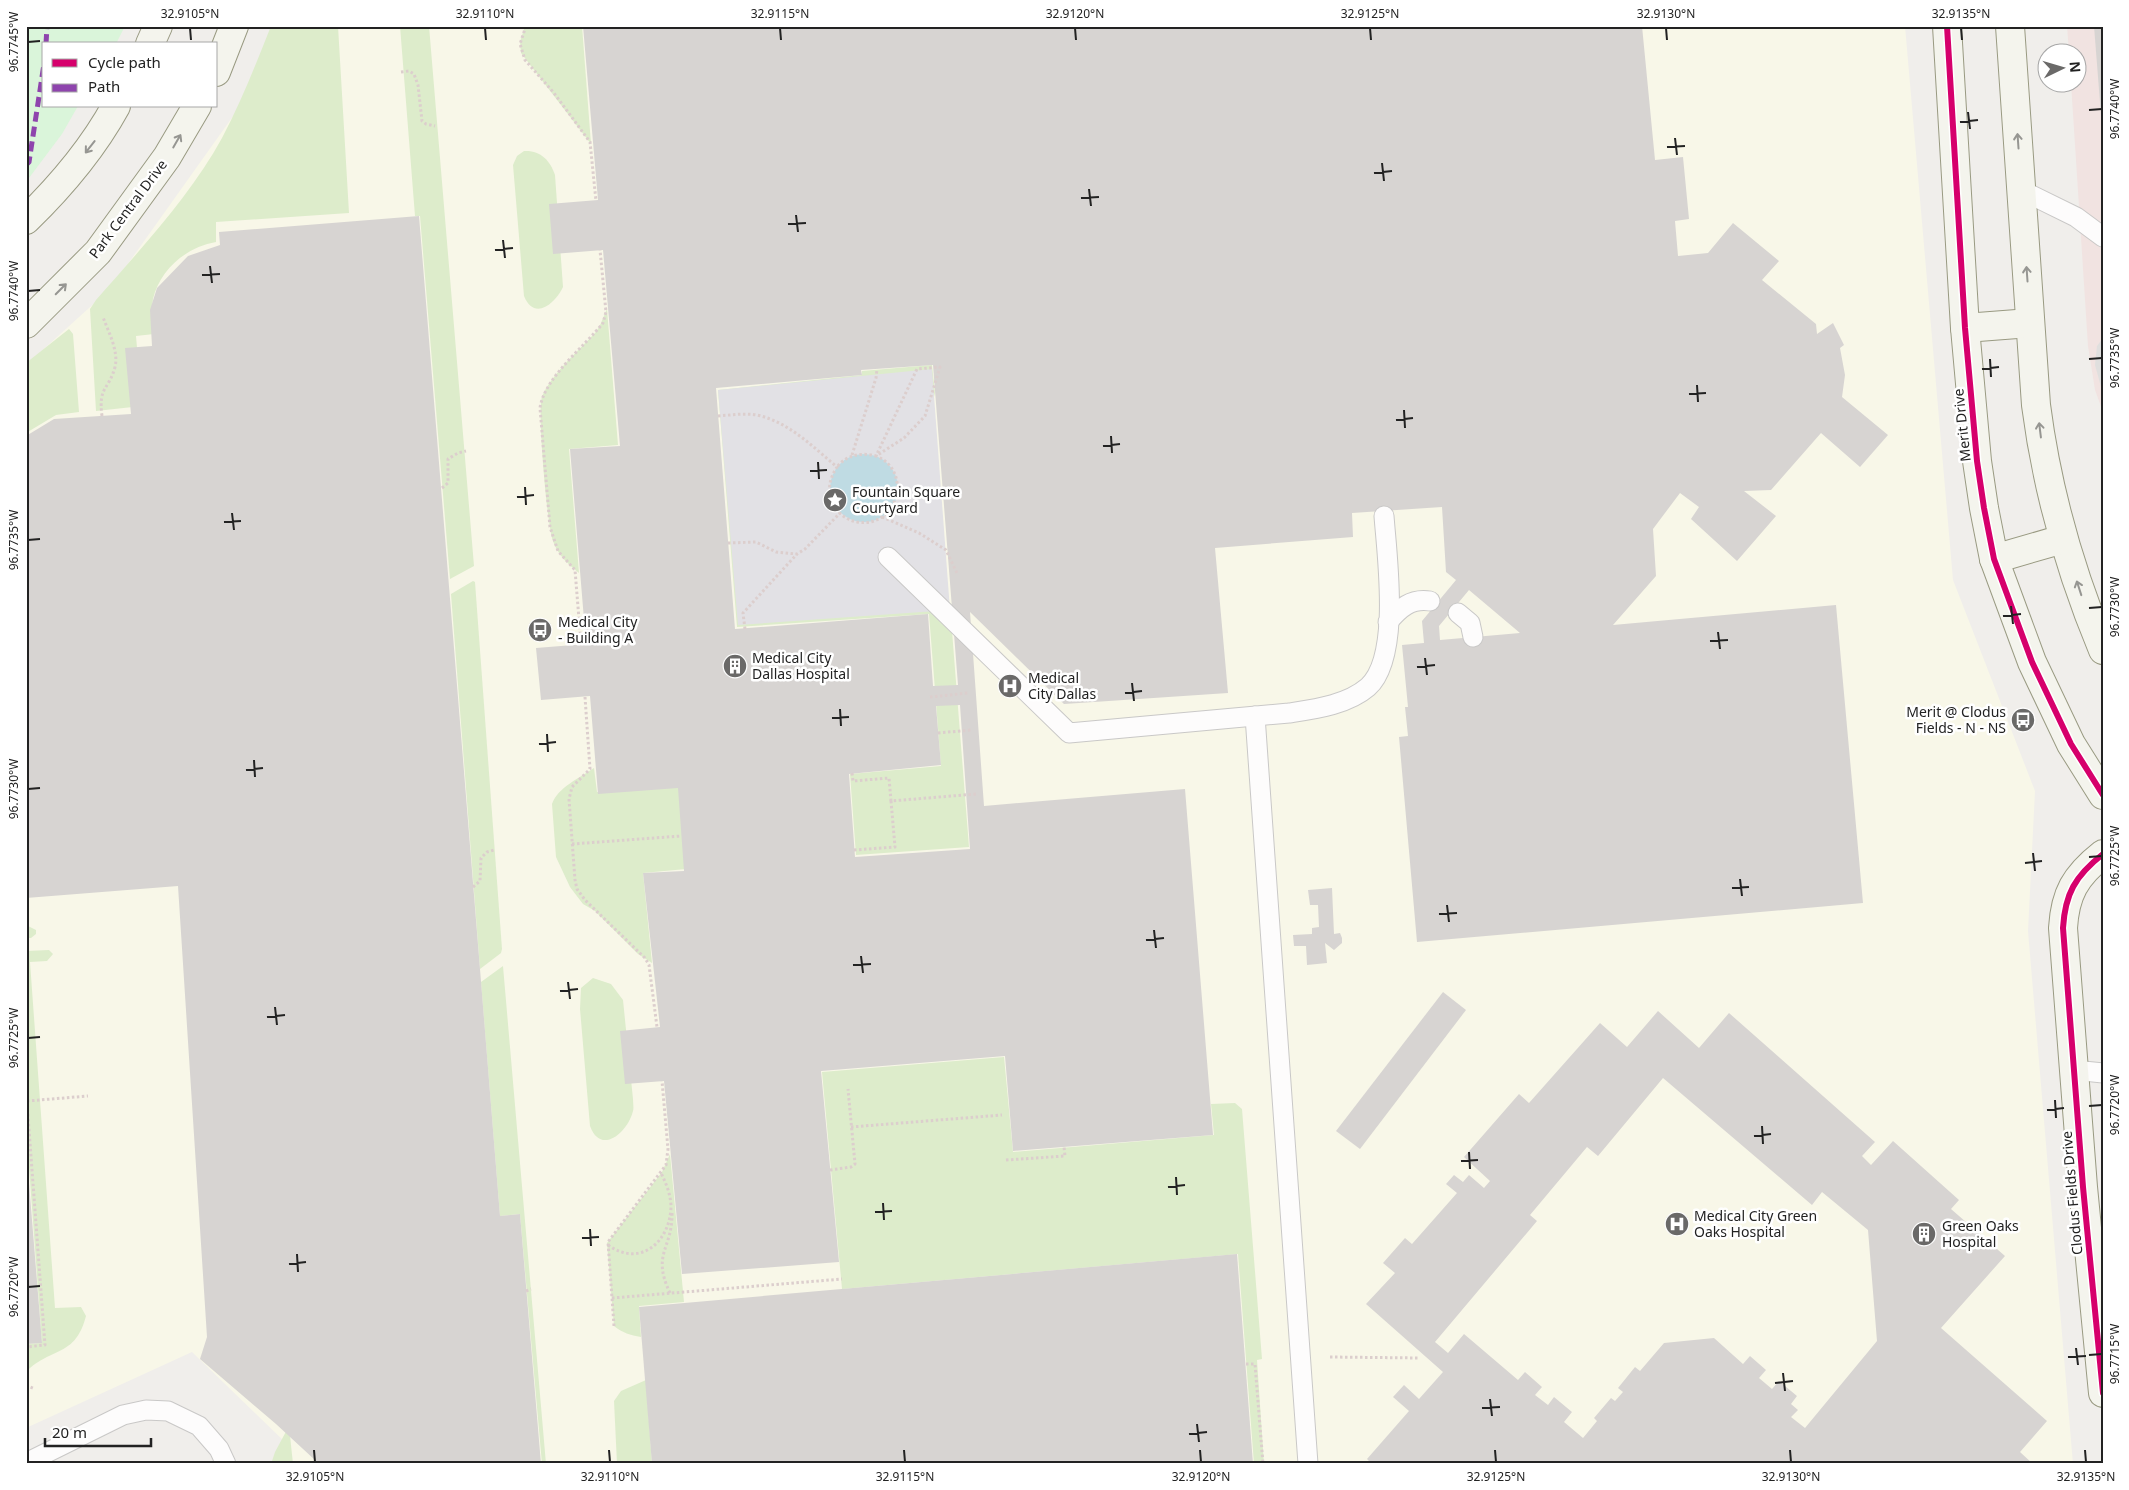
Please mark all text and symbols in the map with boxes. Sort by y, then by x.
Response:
text: 32.9105°N [161,5,219,22]
text: 32.9110°N [456,5,514,22]
text: 32.9115°N [751,5,809,22]
text: 32.9120°N [1046,5,1104,22]
text: 32.9125°N [1341,5,1399,22]
text: 32.9130°N [1637,5,1695,22]
text: 32.9135°N [1932,5,1990,22]
text: 96.7745°W [5,12,22,72]
legend [42,42,218,108]
north arrow [2036,42,2086,92]
text: Cycle path [88,52,161,72]
text: N [2065,60,2085,73]
text: Path [88,76,120,96]
text: 96.7740°W [2106,79,2123,139]
one-way arrow [172,134,182,148]
one-way arrow [2013,134,2022,150]
one-way arrow [84,140,95,153]
street label: Park Central Drive [84,155,171,262]
text: 96.7740°W [5,261,22,321]
one-way arrow [2022,266,2031,282]
one-way arrow [55,283,67,296]
text: 96.7735°W [2106,328,2123,388]
street label: Merit Drive [1948,388,1975,463]
one-way arrow [2034,423,2044,439]
place label: Fountain Square Courtyard [852,482,960,517]
place icon: Fountain Square Courtyard [822,487,848,513]
text: 96.7735°W [5,510,22,570]
text: 96.7730°W [2106,577,2123,637]
one-way arrow [2074,580,2083,596]
place label: Medical City - Building A [558,612,638,647]
bus stop icon: Medical City - Building A [527,617,553,643]
place label: Medical City Dallas Hospital [752,648,850,683]
building icon: Medical City Dallas Hospital [722,653,748,679]
place label: Medical City Dallas [1028,668,1096,703]
hospital icon: Medical City Dallas [997,673,1023,699]
place label: Merit @ Clodus Fields - N - NS [1906,702,2006,737]
bus stop icon: Merit @ Clodus Fields - N - NS [2010,707,2036,733]
text: 96.7730°W [5,759,22,819]
text: 96.7725°W [2106,826,2123,886]
text: 96.7725°W [5,1008,22,1068]
text: 96.7720°W [2106,1075,2123,1135]
street label: Clodus Fields Drive [2057,1130,2086,1256]
place label: Medical City Green Oaks Hospital [1694,1206,1817,1241]
hospital icon: Medical City Green Oaks Hospital [1664,1211,1690,1237]
place label: Green Oaks Hospital [1942,1216,2019,1251]
building icon: Green Oaks Hospital [1911,1221,1937,1247]
text: 96.7720°W [5,1257,22,1317]
text: 96.7715°W [2106,1324,2123,1384]
scale bar [45,1415,151,1447]
text: 20 m [52,1422,87,1442]
text: 32.9105°N [286,1468,344,1485]
text: 32.9110°N [581,1468,639,1485]
text: 32.9115°N [876,1468,934,1485]
text: 32.9120°N [1172,1468,1230,1485]
text: 32.9125°N [1467,1468,1525,1485]
text: 32.9130°N [1762,1468,1820,1485]
text: 32.9135°N [2057,1468,2115,1485]

